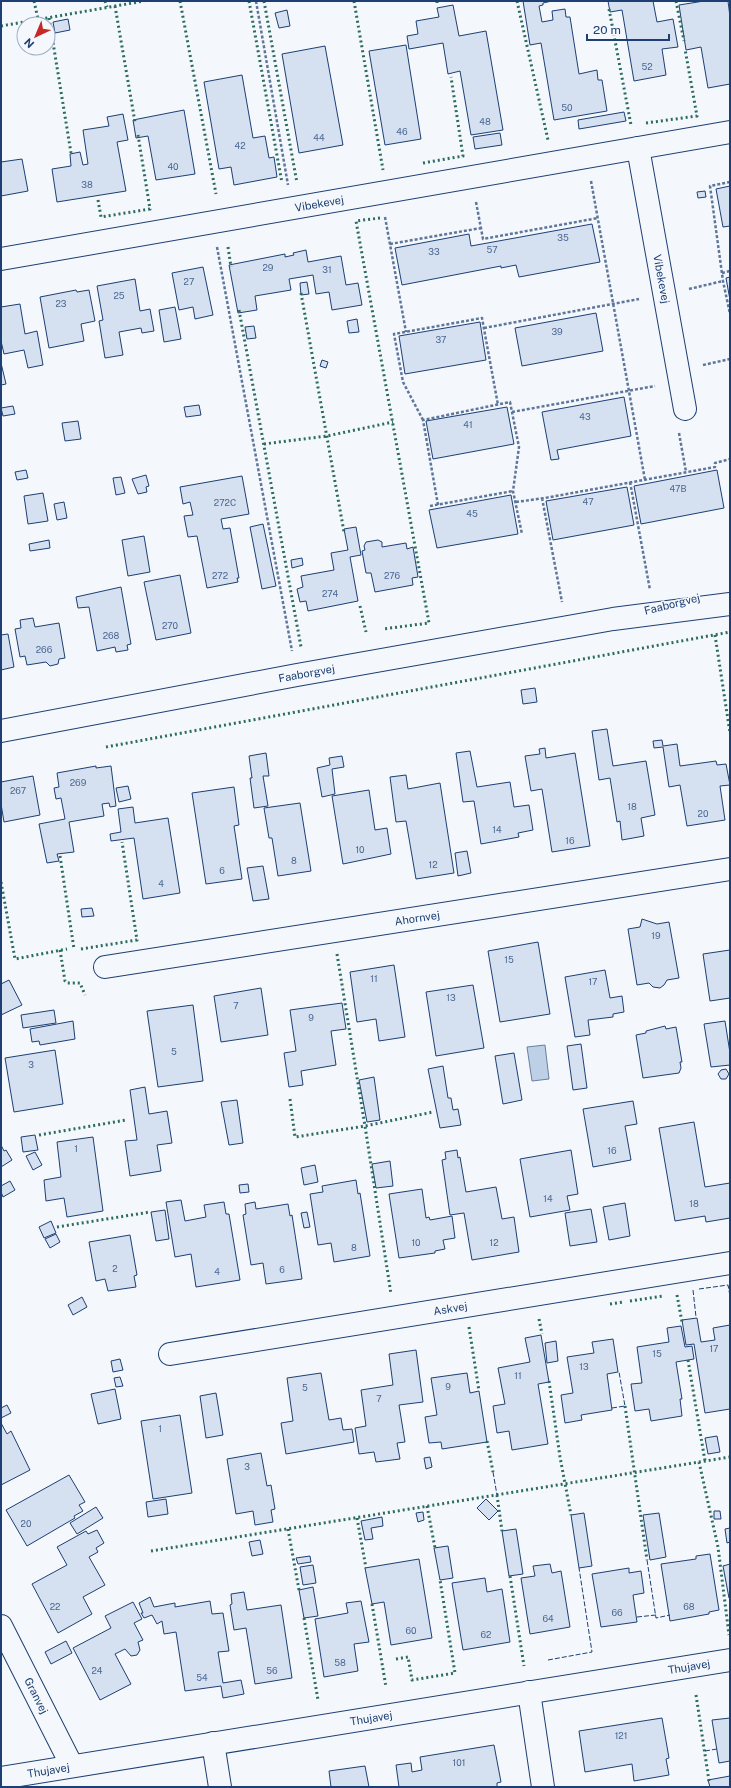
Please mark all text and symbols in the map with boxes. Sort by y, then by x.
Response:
north arrow [16,16,56,56]
scale bar [587,16,669,42]
text: 20 m [593,23,621,37]
text: N [22,36,36,50]
house number: 52 [641,61,653,72]
house number: 50 [561,102,573,113]
house number: 48 [479,116,491,127]
house number: 46 [396,126,408,137]
house number: 44 [313,132,325,143]
house number: 42 [234,140,246,151]
house number: 40 [167,161,179,172]
house number: 38 [81,179,93,190]
street label: Vibekevej [294,193,345,214]
house number: 35 [557,232,569,243]
house number: 57 [486,244,498,255]
house number: 33 [428,246,440,257]
street label: Vibekevej [651,253,672,304]
house number: 29 [263,262,274,273]
house number: 31 [322,264,332,275]
house number: 27 [184,276,194,287]
house number: 25 [113,290,125,301]
house number: 23 [55,298,67,309]
house number: 39 [551,326,563,337]
house number: 37 [436,334,446,345]
house number: 43 [579,411,591,422]
house number: 41 [463,419,473,430]
house number: 47B [669,483,687,494]
house number: 47 [582,496,594,507]
house number: 272C [214,497,236,508]
house number: 45 [466,508,478,519]
house number: 272 [212,570,228,581]
house number: 276 [384,570,400,581]
house number: 274 [322,588,338,599]
street label: Faaborgvej [643,591,701,617]
house number: 270 [162,620,179,631]
house number: 268 [103,630,120,641]
house number: 266 [36,644,53,655]
street label: Faaborgvej [277,662,336,684]
house number: 269 [70,777,87,788]
house number: 267 [10,785,26,796]
house number: 18 [627,801,637,812]
house number: 20 [698,808,709,819]
house number: 14 [492,824,502,835]
house number: 16 [565,835,575,846]
house number: 10 [355,844,365,855]
house number: 8 [291,855,297,866]
house number: 12 [428,859,438,870]
house number: 6 [219,865,225,876]
house number: 4 [158,878,164,889]
street label: Ahornvej [394,909,441,927]
house number: 19 [651,930,661,941]
house number: 15 [504,954,514,965]
house number: 11 [370,973,378,984]
house number: 17 [588,976,598,987]
house number: 13 [446,992,456,1003]
house number: 7 [233,1000,239,1011]
house number: 9 [308,1012,314,1023]
house number: 5 [171,1046,177,1057]
house number: 3 [28,1059,34,1070]
house number: 1 [74,1143,78,1154]
house number: 16 [607,1145,617,1156]
house number: 14 [543,1193,553,1204]
house number: 18 [689,1198,699,1209]
house number: 10 [411,1237,421,1248]
house number: 12 [489,1237,499,1248]
house number: 8 [351,1242,357,1253]
house number: 2 [112,1263,118,1274]
house number: 6 [279,1264,285,1275]
house number: 4 [214,1266,220,1277]
street label: Askvej [433,1300,468,1317]
house number: 17 [709,1343,719,1354]
house number: 15 [652,1348,662,1359]
house number: 13 [579,1361,589,1372]
house number: 11 [514,1370,522,1381]
house number: 9 [445,1381,451,1392]
house number: 5 [302,1382,308,1393]
house number: 7 [376,1393,382,1404]
house number: 1 [158,1423,162,1434]
house number: 3 [244,1461,250,1472]
house number: 20 [21,1518,32,1529]
house number: 22 [50,1601,60,1612]
house number: 68 [683,1601,695,1612]
house number: 66 [611,1607,623,1618]
house number: 64 [542,1613,554,1624]
house number: 60 [405,1625,417,1636]
house number: 62 [481,1629,491,1640]
house number: 58 [334,1657,346,1668]
street label: Thujavej [667,1657,711,1676]
house number: 24 [91,1665,103,1676]
house number: 56 [266,1665,278,1676]
house number: 54 [196,1672,208,1683]
street label: Granvej [22,1675,51,1716]
street label: Thujavej [349,1709,393,1727]
house number: 121 [615,1730,627,1741]
house number: 101 [453,1757,465,1768]
street label: Thujavej [26,1761,70,1780]

